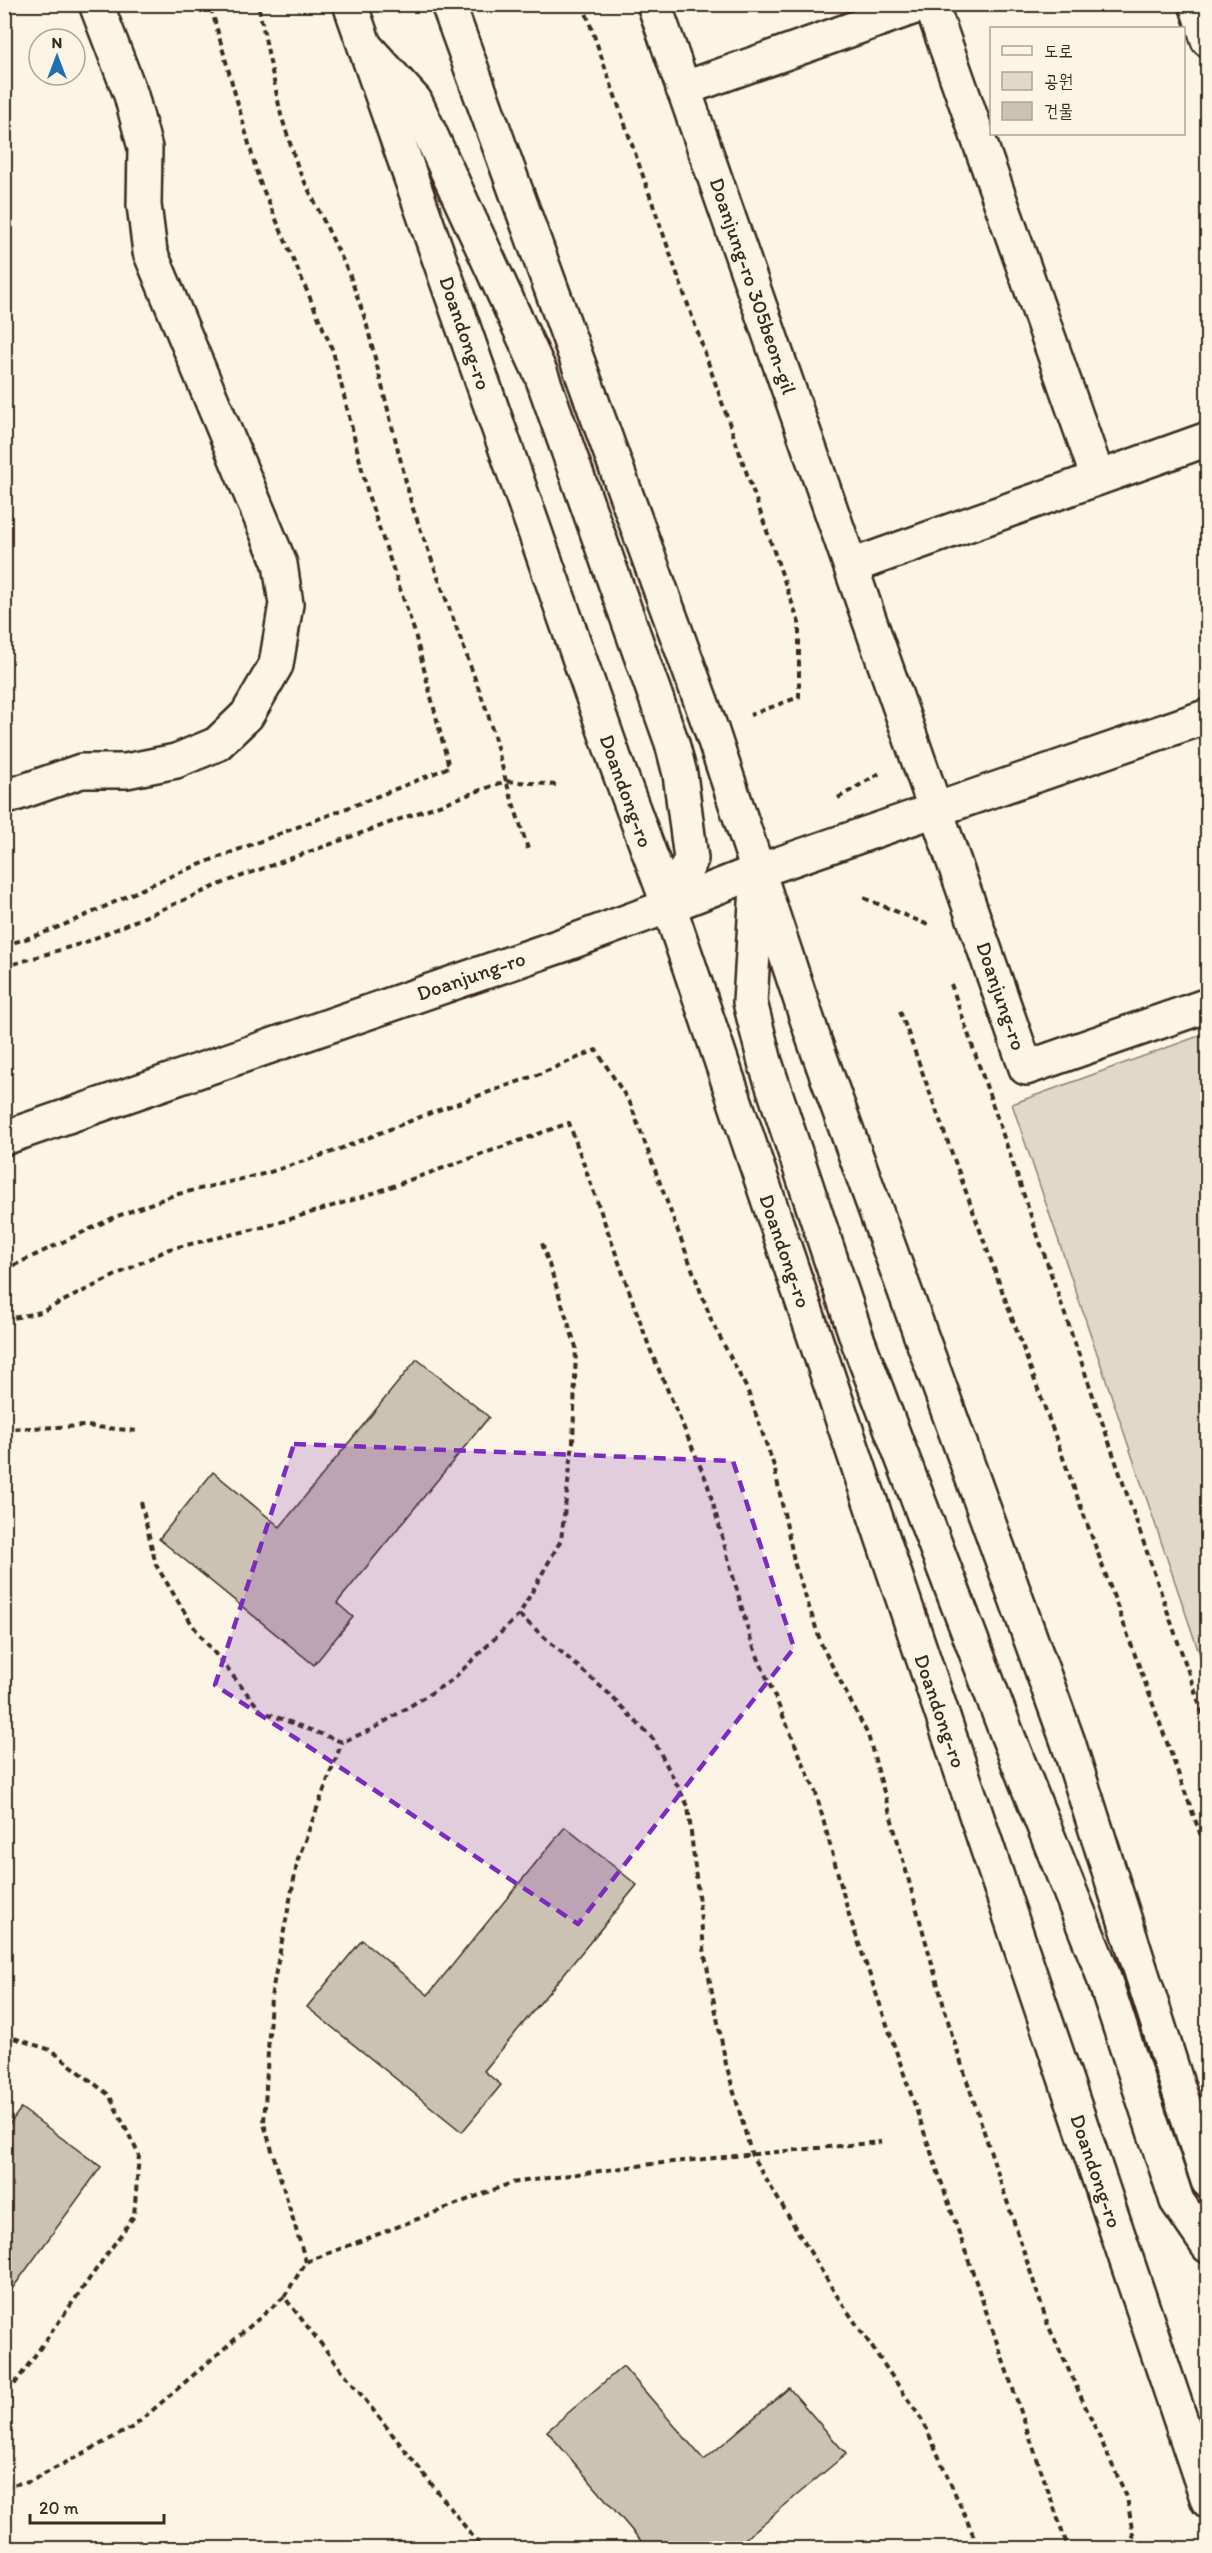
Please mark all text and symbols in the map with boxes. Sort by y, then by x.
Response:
north arrow [27,27,87,87]
legend [990,27,1185,135]
text: N [52,33,62,52]
text: 도로 [1044,40,1073,62]
text: 공원 [1044,70,1073,92]
text: 건물 [1044,100,1073,122]
street label: Doanjung-ro 305beon-gil [705,174,802,398]
street label: Doandong-ro [434,273,497,393]
street label: Doandong-ro [594,731,658,851]
street label: Doanjung-ro [971,938,1032,1054]
street label: Doanjung-ro [413,945,529,1006]
street label: Doandong-ro [754,1191,817,1311]
street label: Doandong-ro [909,1651,972,1771]
street label: Doandong-ro [1065,2111,1128,2231]
scale bar [30,2487,164,2525]
text: 20 m [39,2497,79,2519]

